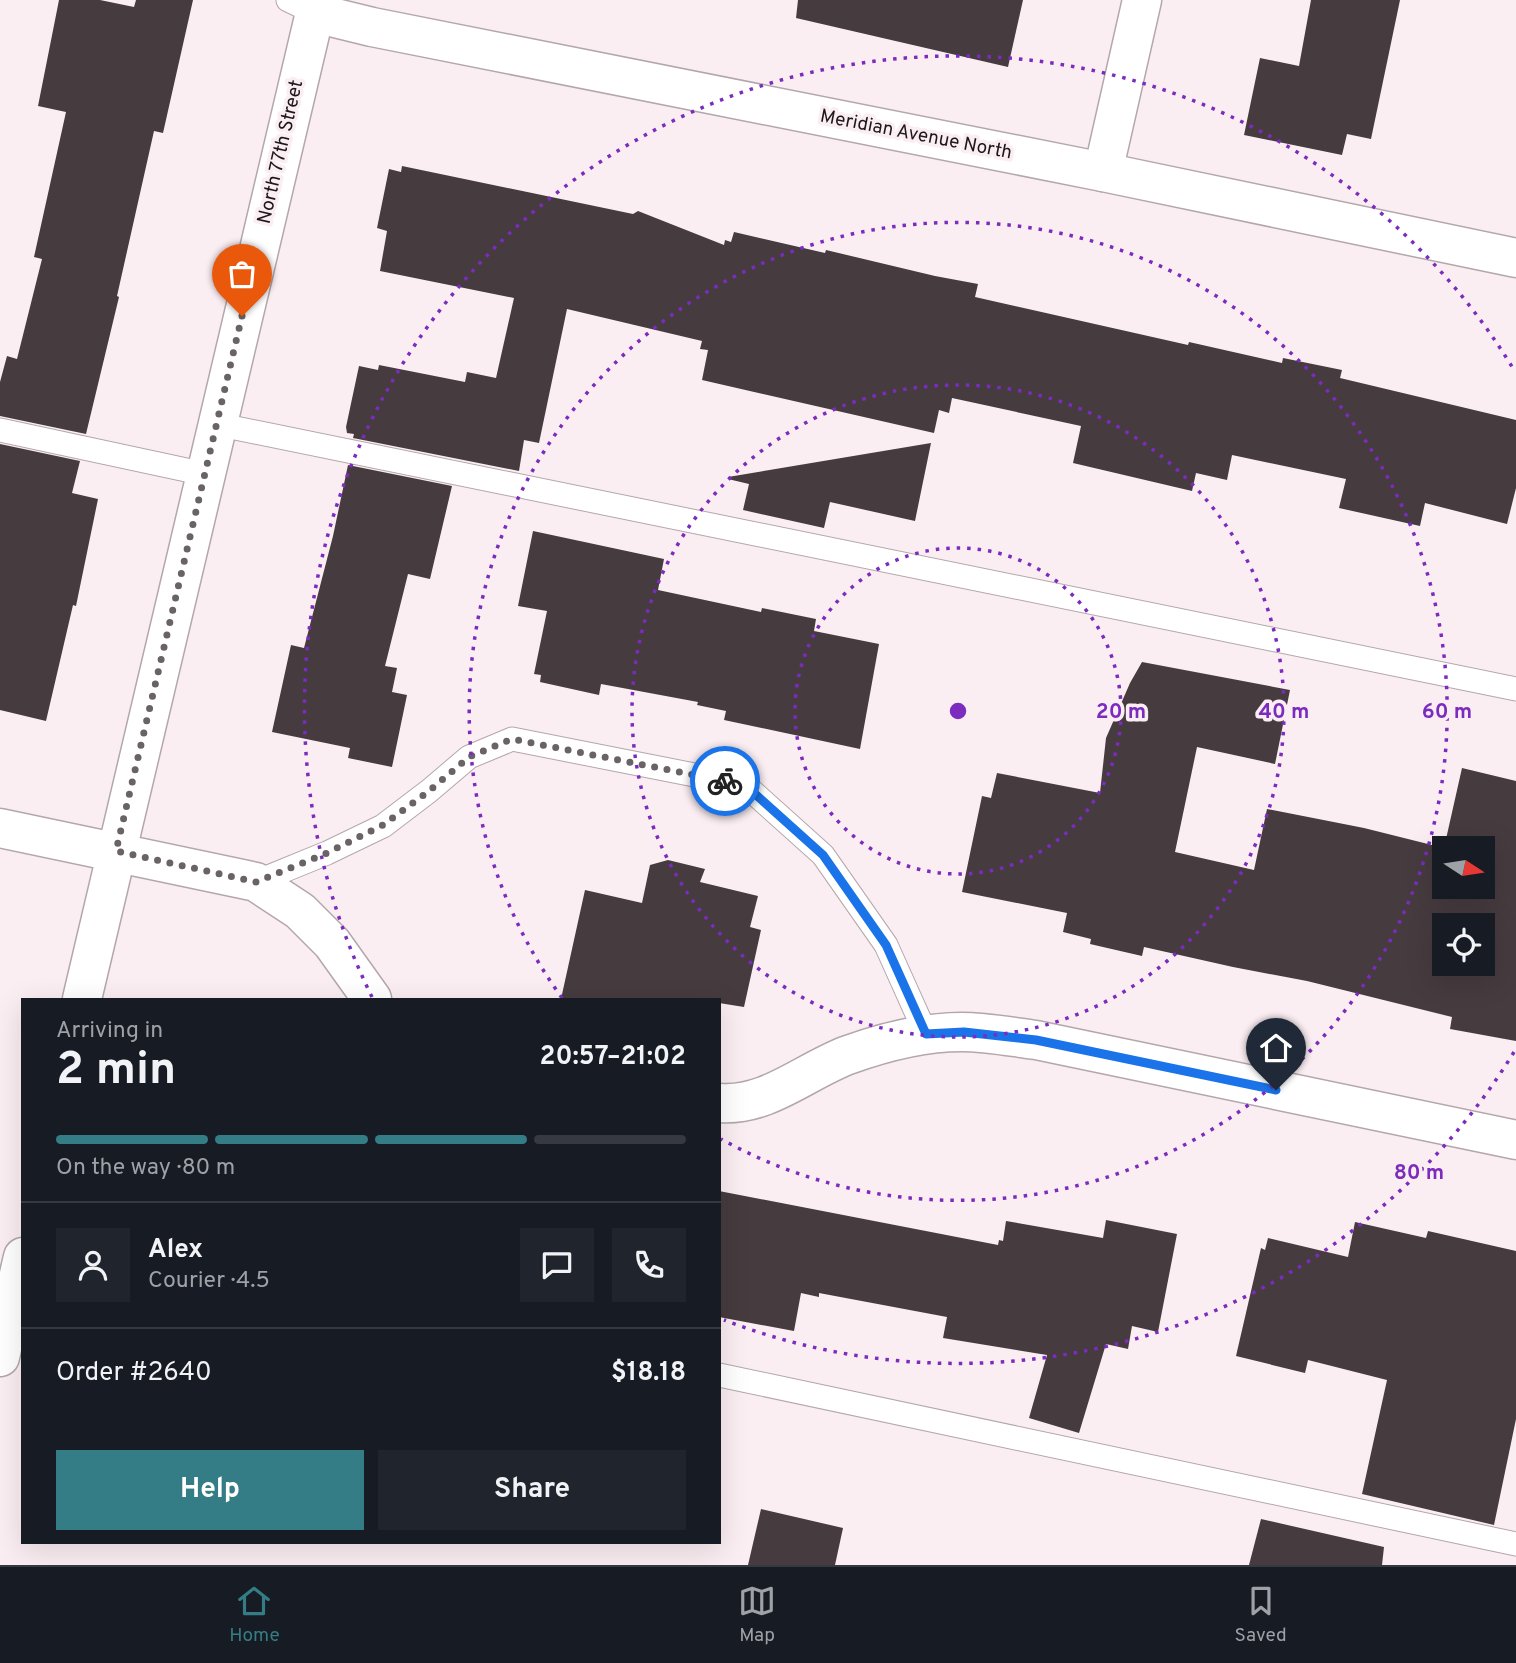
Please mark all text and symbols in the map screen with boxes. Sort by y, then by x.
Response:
street label: North 77th Street [253,78,309,226]
street label: Meridian Avenue North [818,105,1014,165]
pin [212,244,272,316]
icon: bag [223,255,261,293]
centre of rings [946,699,970,723]
text: 20 m [1096,699,1146,726]
text: 40 m [1259,699,1309,726]
text: 60 m [1422,699,1472,726]
courier [690,746,760,816]
icon: bike [706,762,744,800]
north arrow [1432,836,1494,900]
map controls [1432,836,1495,976]
button: locate [1432,913,1495,976]
text: Arriving in [56,1017,163,1046]
pin [1246,1018,1306,1090]
icon: home [1257,1029,1295,1067]
text: 20:57–21:02 [540,1041,686,1074]
text: 2 min [56,1042,176,1101]
text: On the way · 80 m [56,1154,235,1183]
text: 80 m [1394,1160,1444,1187]
button: person [56,1228,130,1302]
button: chat [520,1228,594,1302]
button: phone [612,1228,686,1302]
text: Alex [148,1234,203,1267]
text: Courier · 4.5 [148,1267,270,1296]
text: Order #2640 [56,1357,212,1390]
text: $18.18 [611,1357,686,1390]
button: Help [56,1450,364,1530]
button: Share [378,1450,686,1530]
tab: Home [229,1582,280,1648]
tab: Map [738,1582,776,1648]
tab: Saved [1235,1582,1287,1648]

